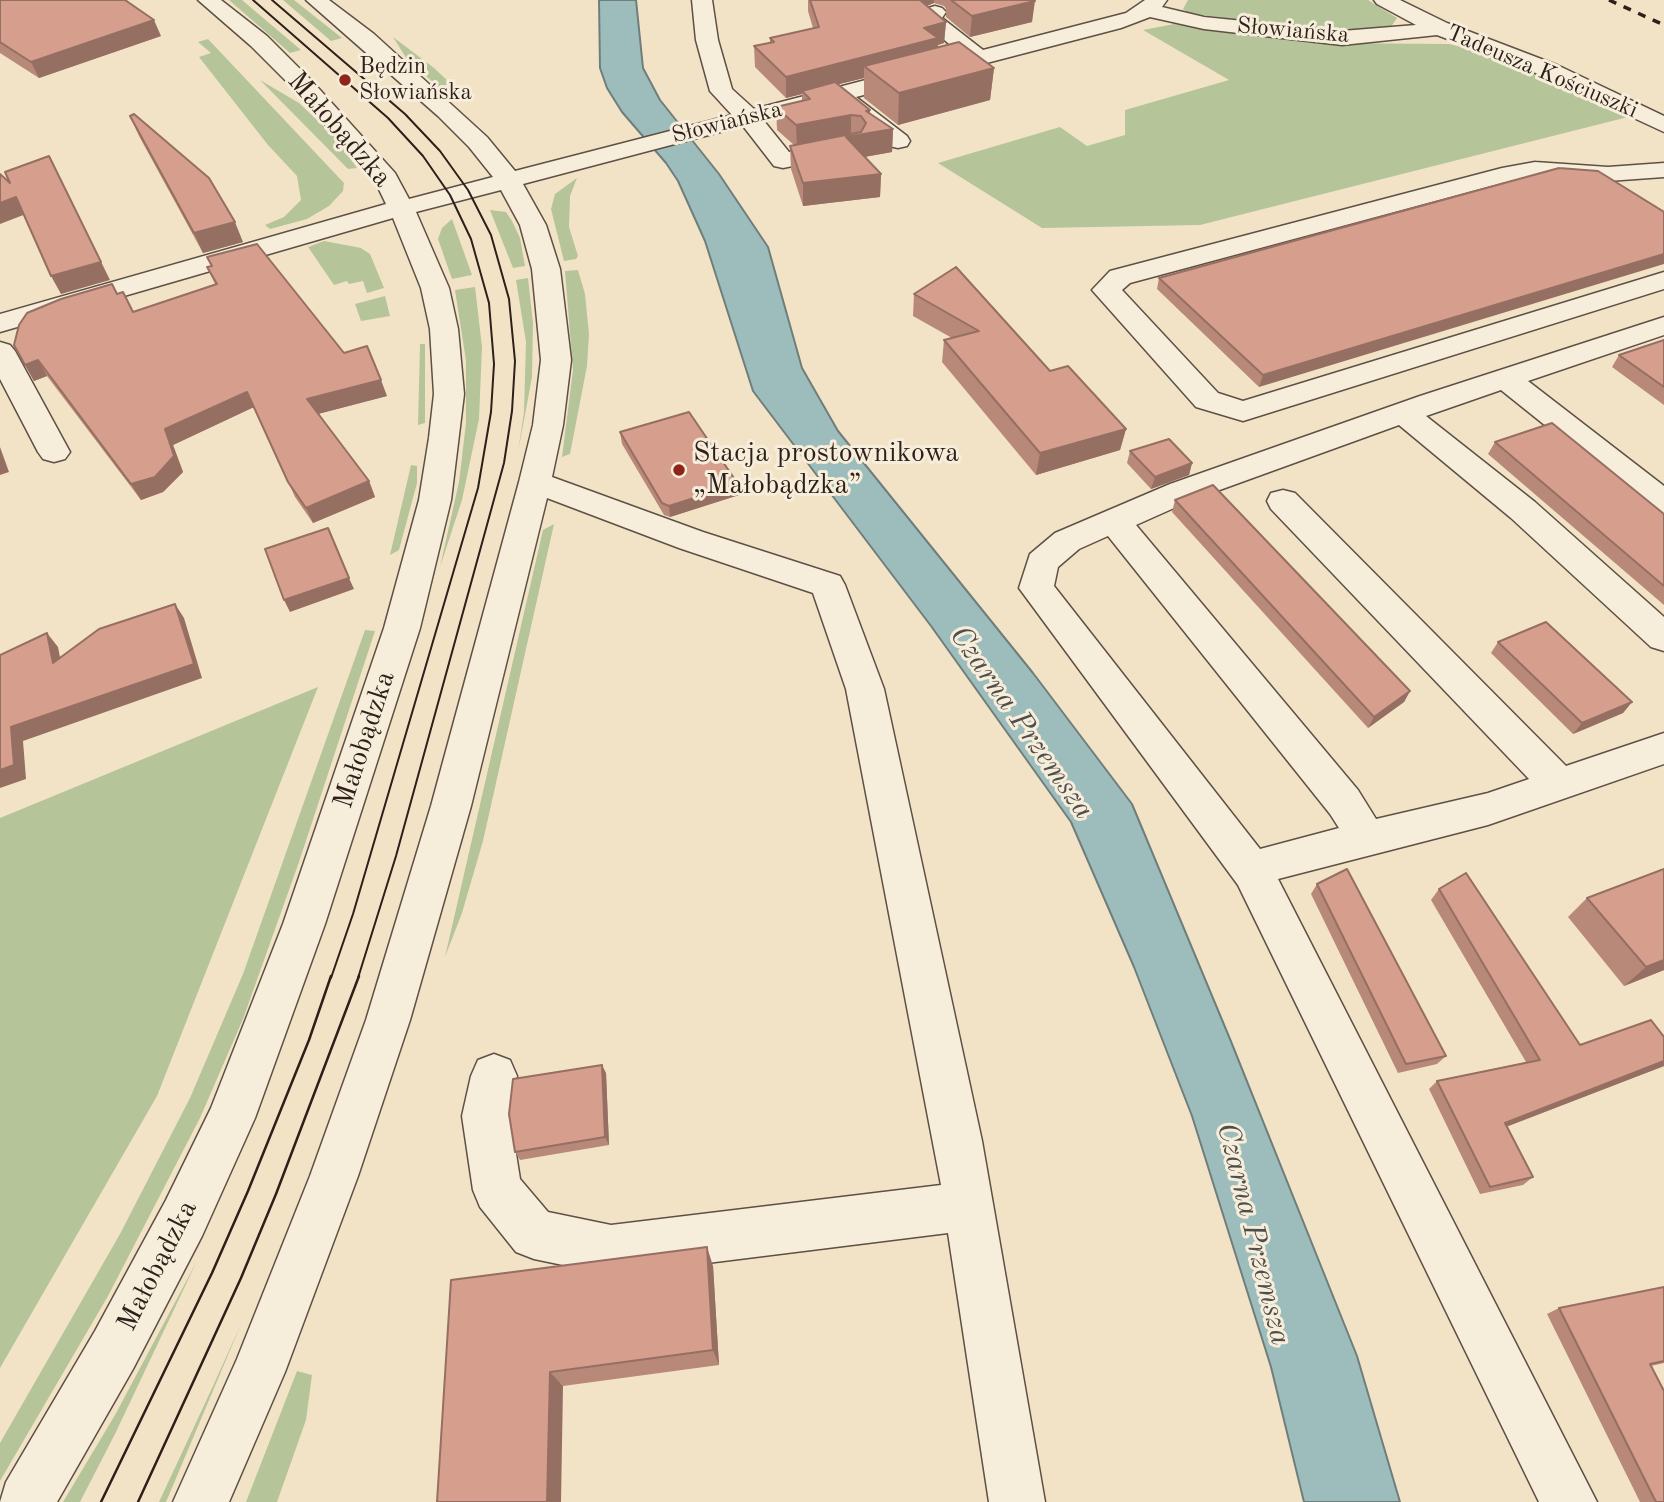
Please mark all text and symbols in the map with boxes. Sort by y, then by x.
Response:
street label: Słowiańska [1236,12,1350,50]
street label: Tadeusza Kościuszki [1442,19,1642,125]
place label: Będzin Słowiańska [359,53,472,107]
street label: Małobądzka [280,65,398,195]
marker: Będzin Słowiańska [337,72,353,88]
street label: Słowiańska [669,96,785,150]
place label: Stacja prostownikowa „Małobądzka” [693,437,959,503]
marker: Stacja prostownikowa „Małobądzka” [671,462,687,478]
water label: Czarna Przemsza [941,619,1101,827]
street label: Małobądzka [327,667,403,813]
water label: Czarna Przemsza [1208,1119,1298,1349]
street label: Małobądzka [111,1195,205,1337]

